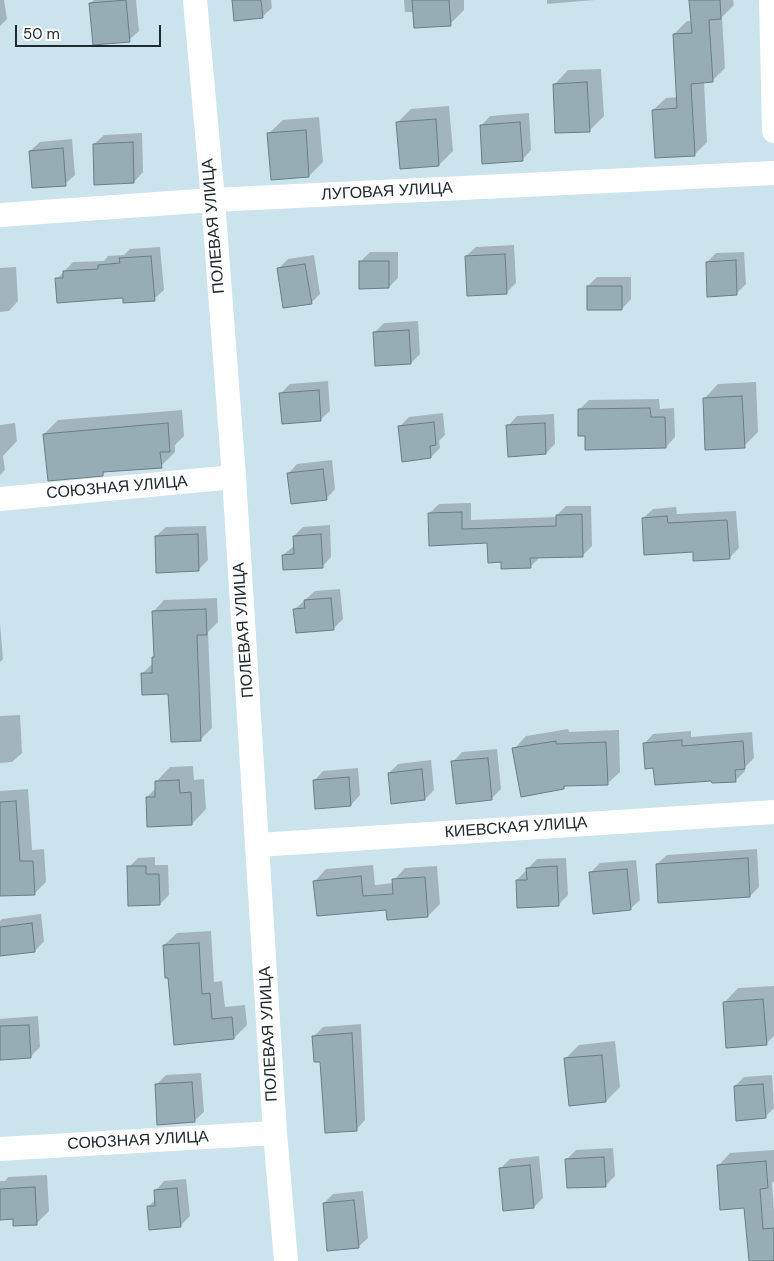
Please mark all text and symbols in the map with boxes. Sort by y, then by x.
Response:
scale bar [18,15,164,47]
text: 50 m [23,24,60,44]
street label: ПОЛЕВАЯ УЛИЦА [199,158,229,294]
street label: ЛУГОВАЯ УЛИЦА [321,179,453,205]
street label: СОЮЗНАЯ УЛИЦА [46,472,188,504]
street label: ПОЛЕВАЯ УЛИЦА [230,562,258,698]
street label: КИЕВСКАЯ УЛИЦА [444,813,588,843]
street label: ПОЛЕВАЯ УЛИЦА [256,966,282,1102]
street label: СОЮЗНАЯ УЛИЦА [67,1128,209,1154]

